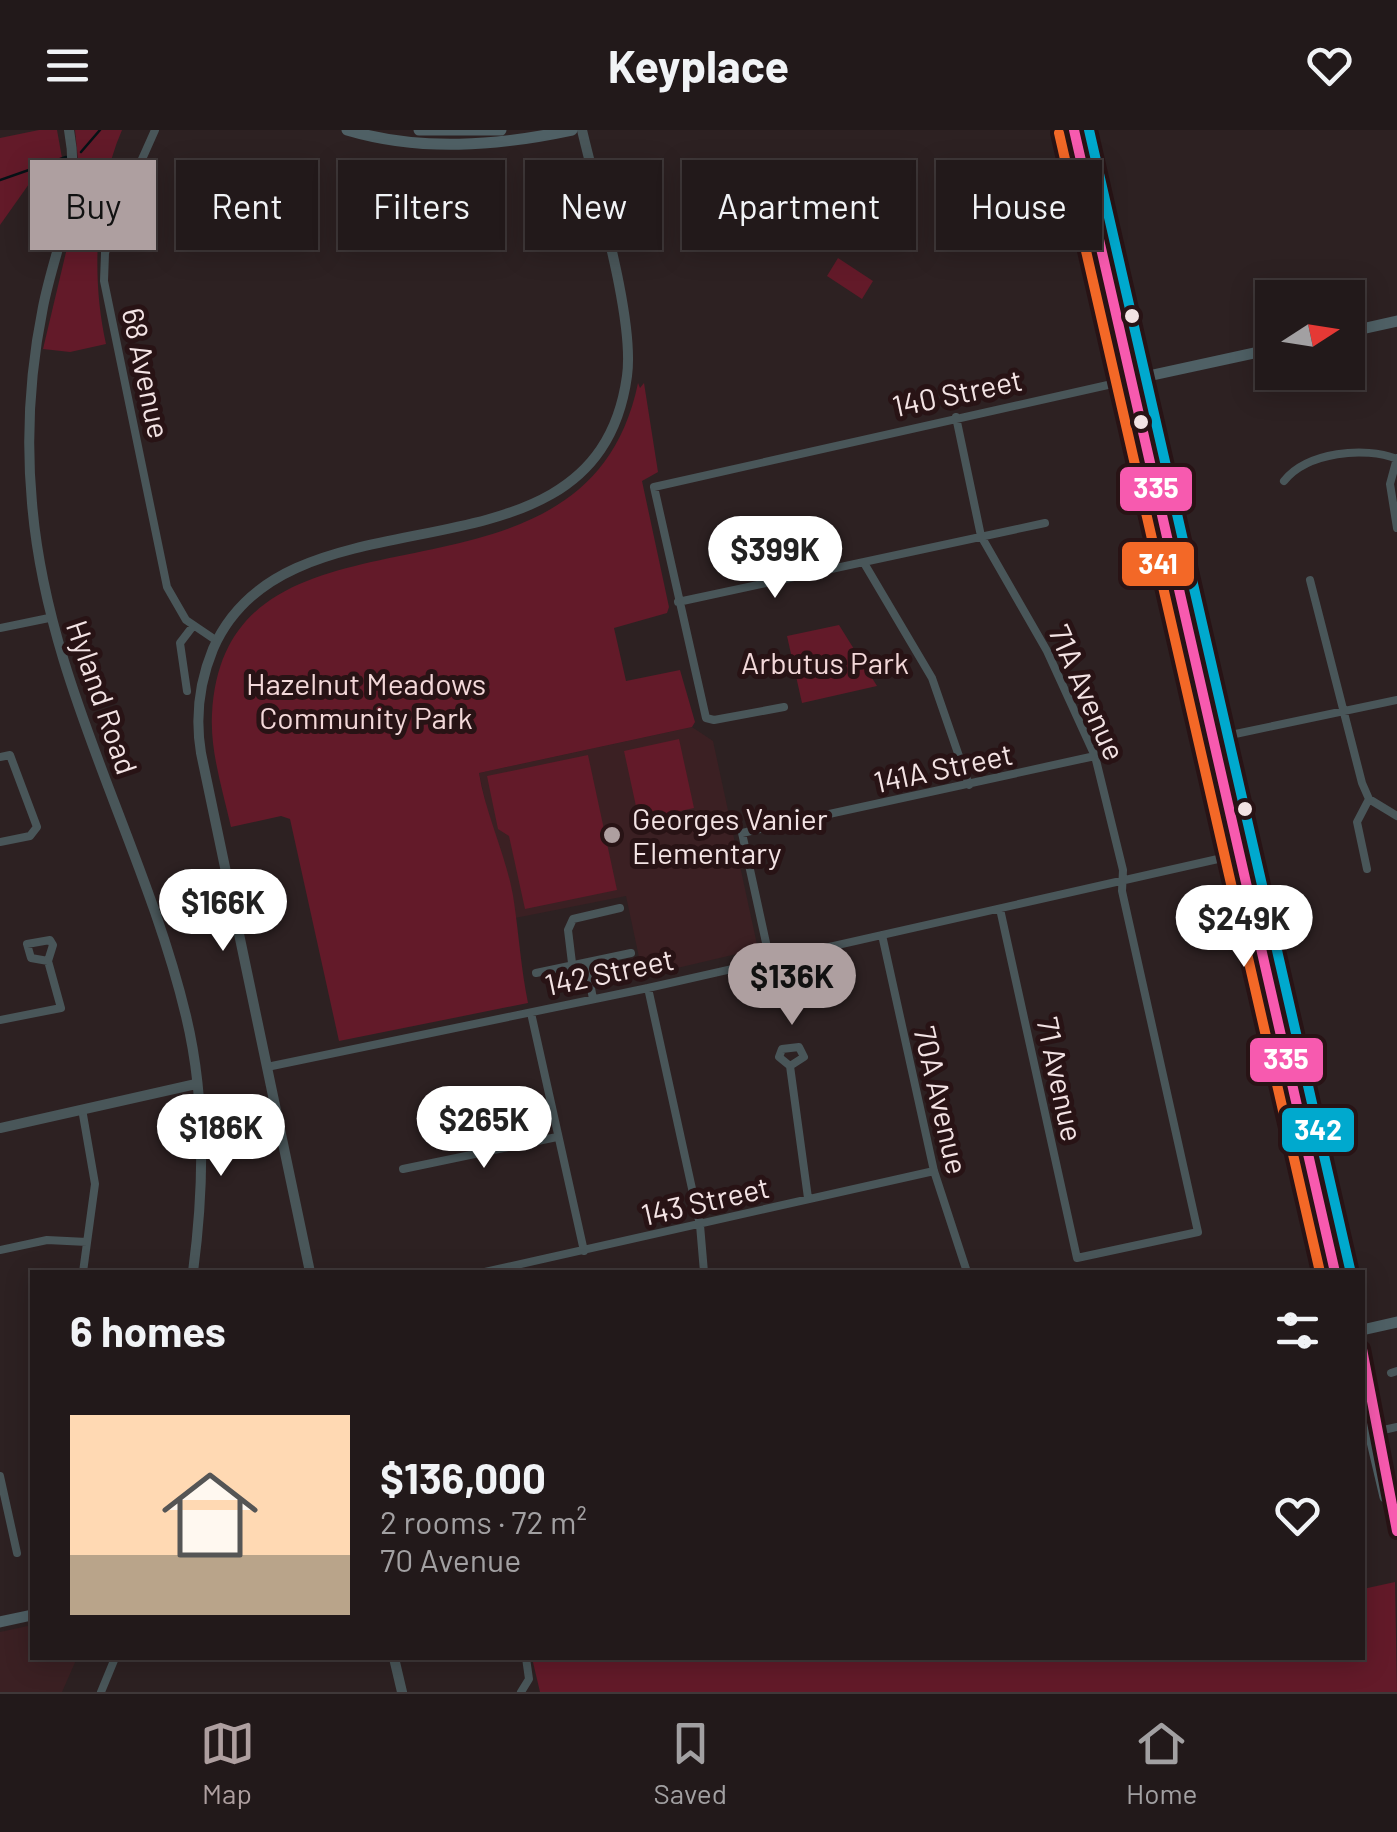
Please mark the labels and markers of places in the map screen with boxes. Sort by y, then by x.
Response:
unlabelled marker [1122,306,1142,326]
unlabelled marker [1131,412,1151,432]
pin: $399K [705,516,845,601]
unlabelled marker [1235,799,1255,819]
place label: Georges Vanier Elementary [632,800,828,870]
marker: Georges Vanier Elementary [601,824,623,846]
pin: $166K [153,869,293,954]
pin: $249K [1174,885,1314,970]
pin: $136K [722,943,862,1028]
pin: $265K [414,1086,554,1171]
pin: $186K [151,1094,291,1179]

